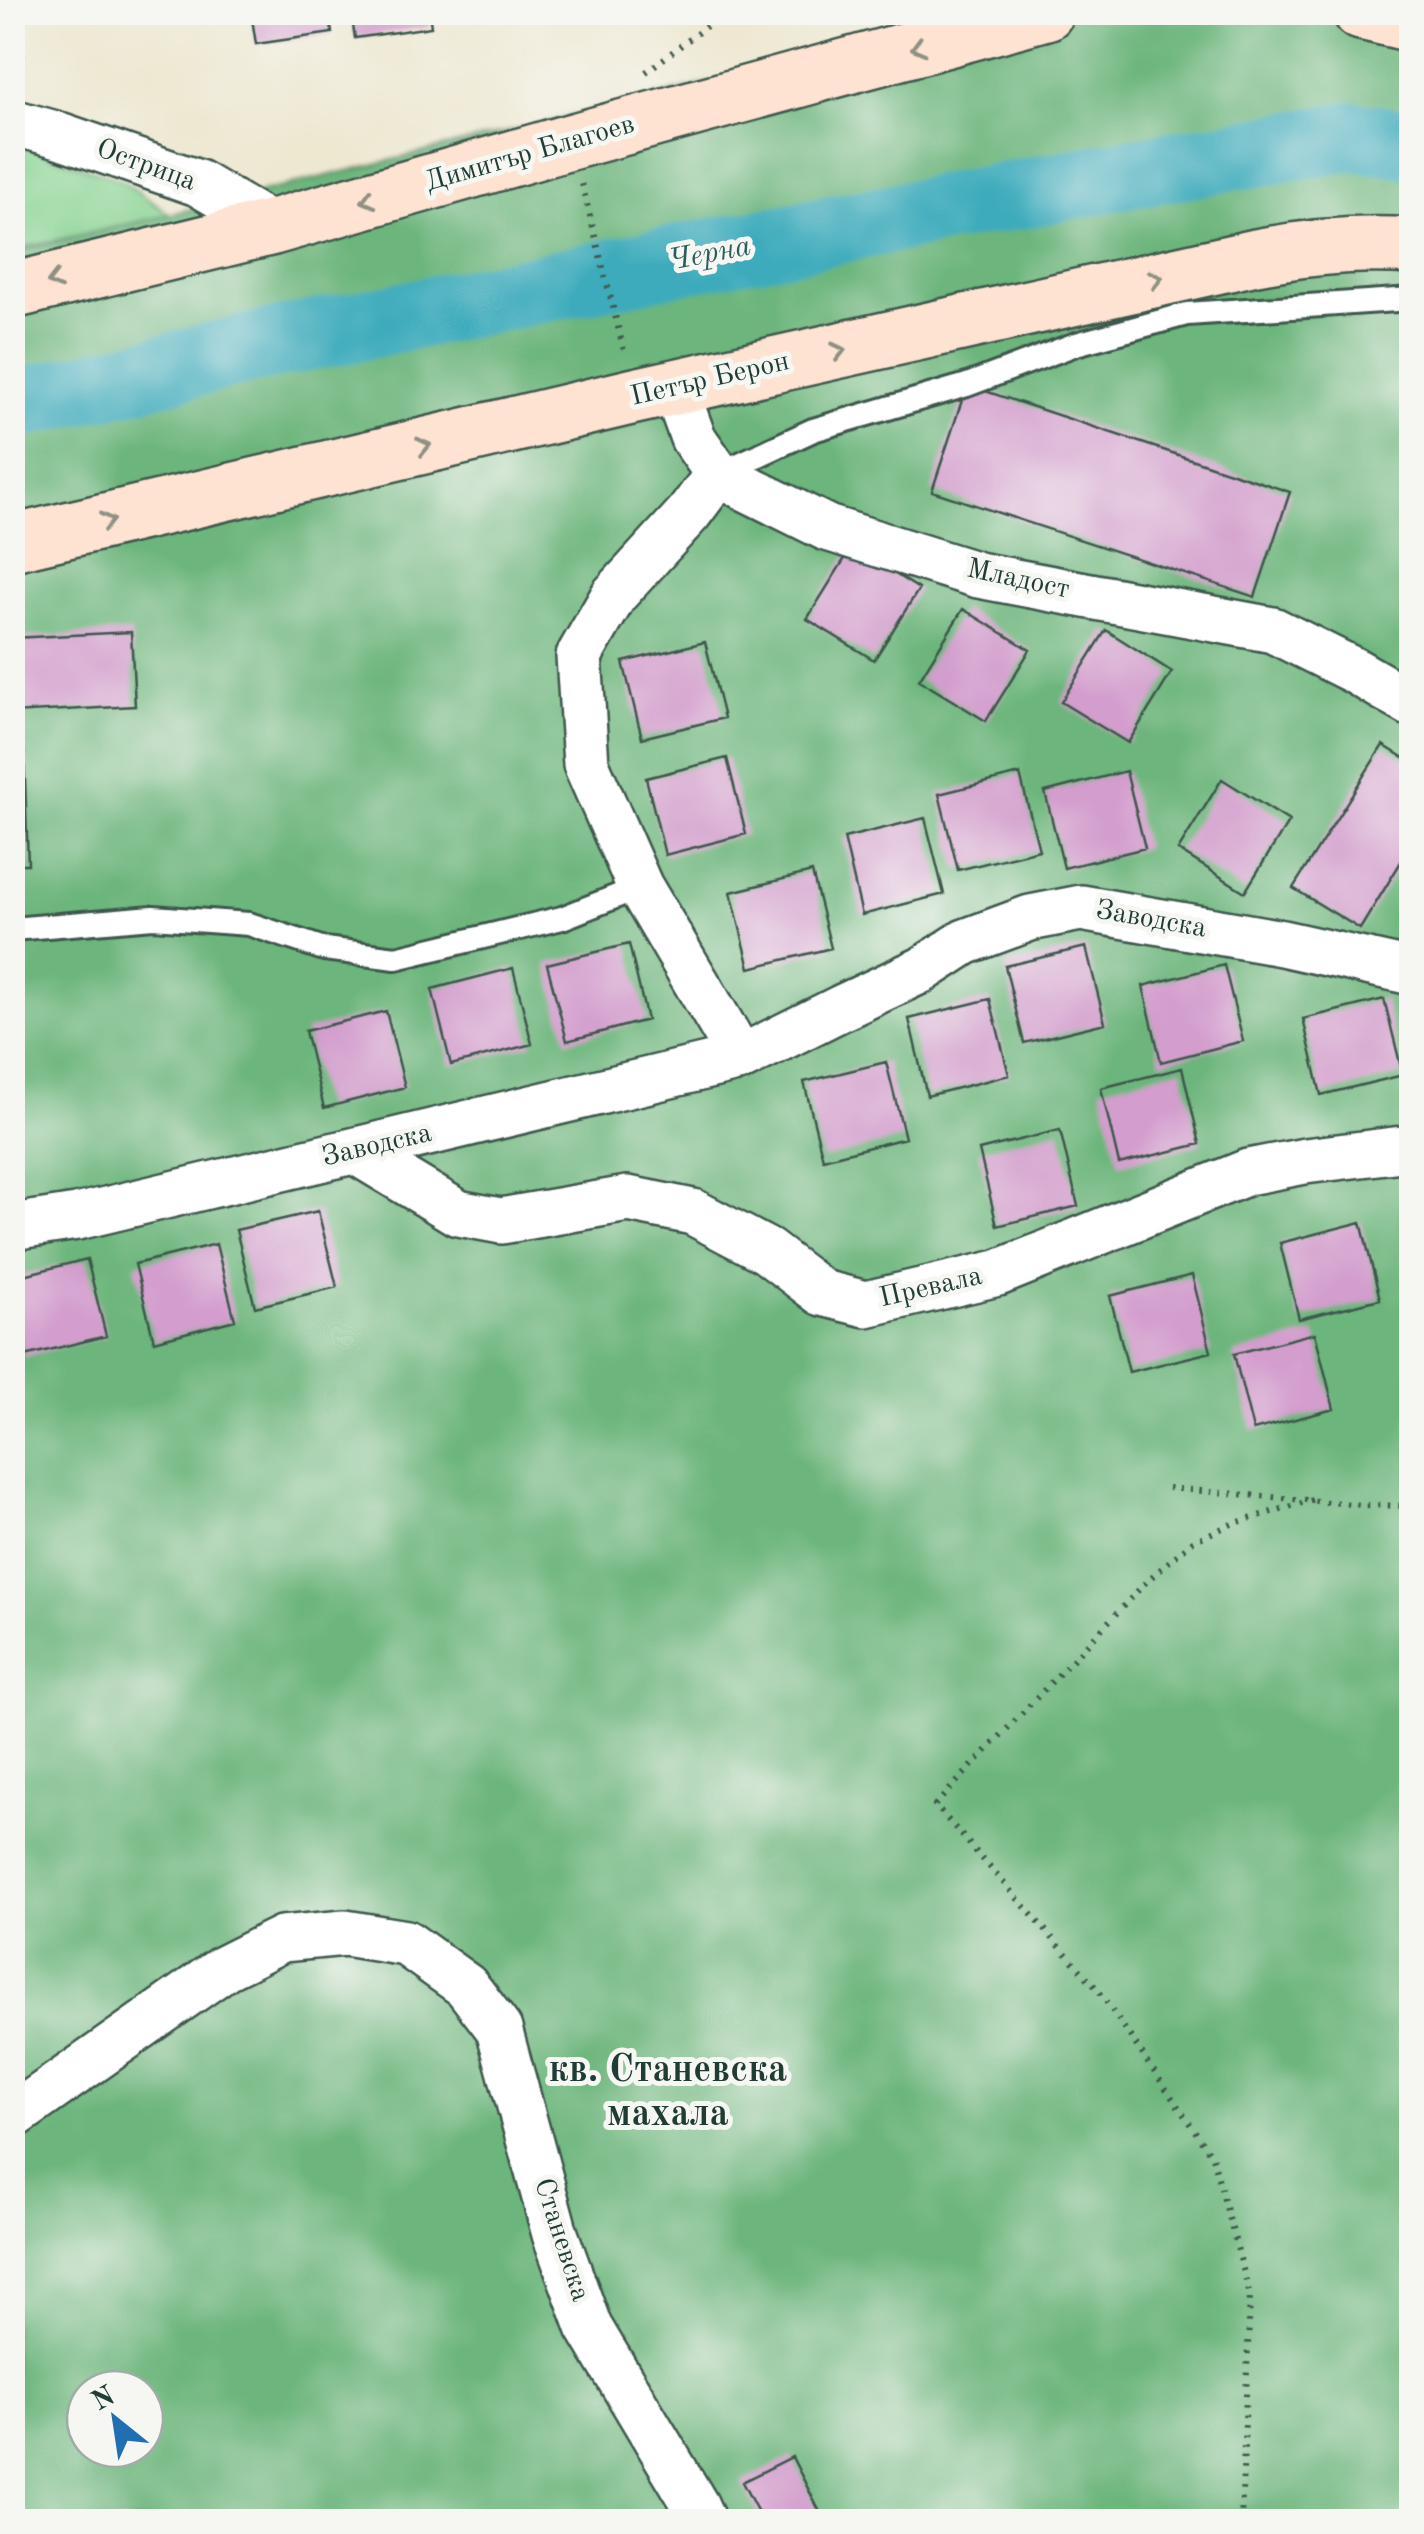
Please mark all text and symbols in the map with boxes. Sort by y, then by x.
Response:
one-way arrow [910,36,927,57]
street label: Димитър Благоев [422,111,638,197]
street label: Острица [92,135,200,197]
one-way arrow [361,188,378,209]
water label: Черна [666,231,754,277]
one-way arrow [46,269,63,290]
one-way arrow [1147,270,1164,291]
one-way arrow [830,342,847,363]
street label: Петър Берон [628,348,792,412]
one-way arrow [415,437,432,458]
one-way arrow [98,512,115,533]
street label: Младост [964,555,1072,605]
street label: Заводска [1094,897,1209,944]
street label: Заводска [319,1120,435,1172]
street label: Превала [877,1263,985,1313]
district label: кв. Станевска махала [549,2052,787,2134]
street label: Станевска [528,2175,594,2305]
north arrow [65,2369,165,2469]
text: N [88,2382,121,2417]

